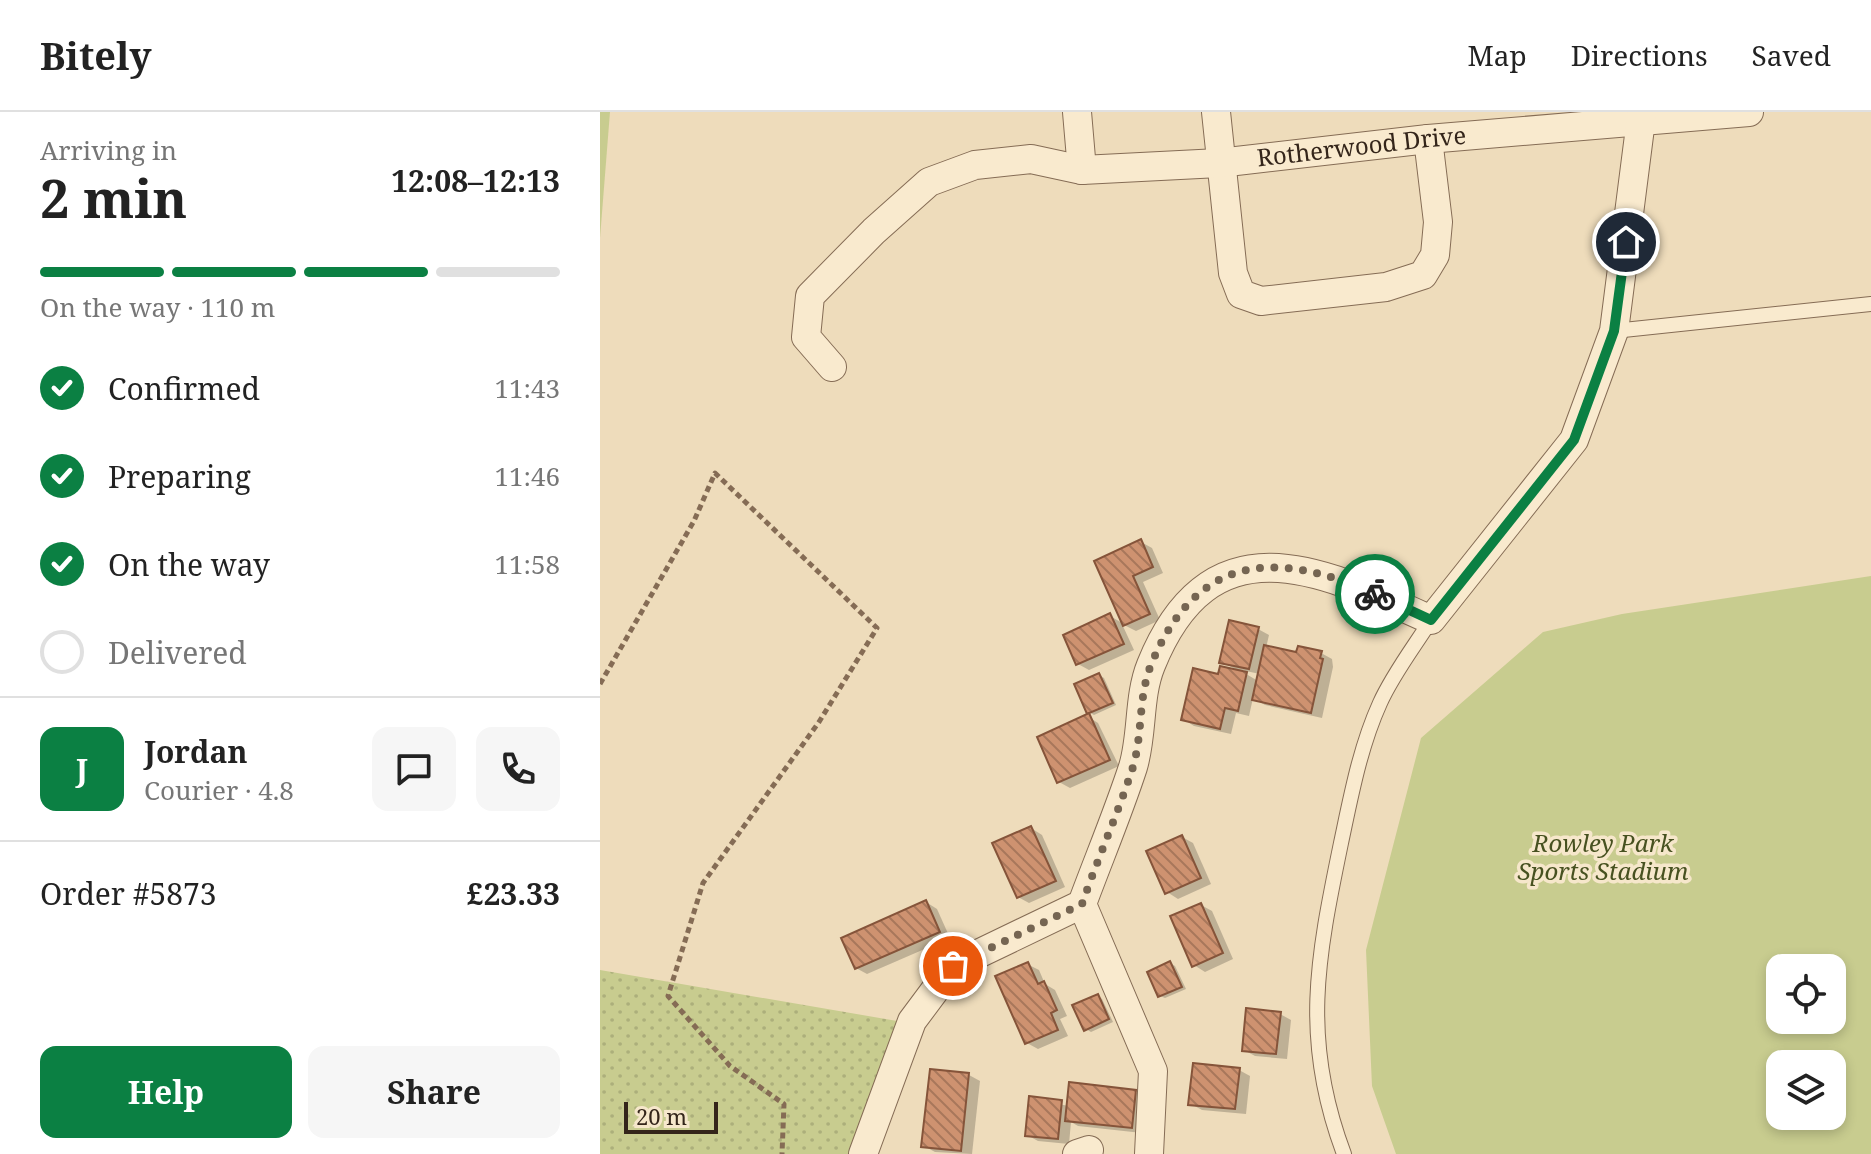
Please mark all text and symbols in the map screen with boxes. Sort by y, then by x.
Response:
text: Bitely [40,29,151,81]
text: Map [1467,36,1527,74]
text: Directions [1571,36,1708,74]
text: Saved [1752,36,1831,74]
street label: Rotherwood Drive [1255,118,1467,174]
text: Arriving in [40,132,177,168]
text: 12:08–12:13 [391,160,560,201]
text: 2 min [40,162,187,233]
pin [1592,208,1660,276]
icon: home [1604,220,1648,264]
text: On the way · 110 m [40,289,275,325]
icon: check [40,366,84,410]
text: Confirmed [108,368,260,409]
text: 11:43 [494,370,560,406]
icon: check [40,454,84,498]
text: Preparing [108,456,251,497]
text: 11:46 [494,458,560,494]
icon: check [40,542,84,586]
text: On the way [108,544,270,585]
text: 11:58 [494,546,560,582]
courier [1335,554,1415,634]
icon: bike [1353,572,1397,616]
text: Delivered [108,632,247,673]
button: chat [372,727,456,811]
button: phone [476,727,560,811]
text: Jordan [144,731,247,772]
text: J [76,749,88,790]
text: Courier · 4.8 [144,772,294,808]
park label: Rowley Park Sports Stadium [1518,826,1689,887]
text: Order #5873 [40,873,217,914]
text: £23.33 [467,873,560,914]
pin [919,932,987,1000]
icon: bag [931,944,975,988]
map controls [1766,954,1846,1130]
button: locate [1766,954,1846,1034]
button: Help [40,1046,292,1138]
button: Share [308,1046,560,1138]
button: layers [1766,1050,1846,1130]
scale bar [624,1098,718,1134]
text: 20 m [636,1101,687,1131]

